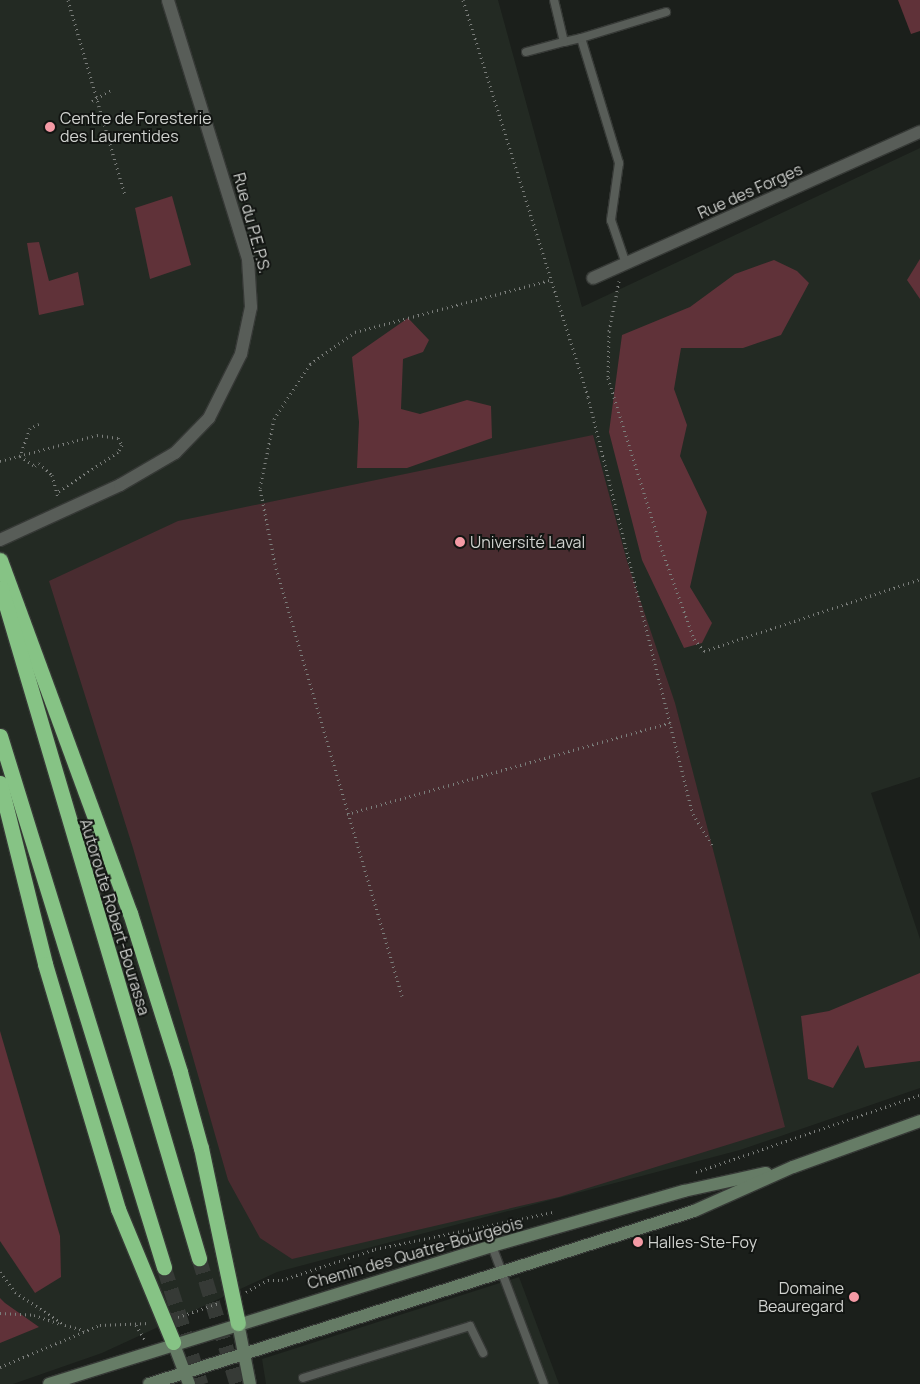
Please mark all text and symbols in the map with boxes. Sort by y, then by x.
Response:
place label: Centre de Foresterie des Laurentides [60,108,212,146]
marker: Centre de Foresterie des Laurentides [44,121,56,133]
street label: Rue des Forges [695,159,805,223]
street label: Rue du P.E.P.S. [229,171,275,275]
place label: Université Laval [470,532,585,552]
marker: Université Laval [454,536,466,548]
street label: Autoroute Robert-Bourassa [76,816,154,1018]
street label: Chemin des Quatre-Bourgeois [305,1213,525,1293]
place label: Halles-Ste-Foy [648,1232,757,1252]
marker: Halles-Ste-Foy [632,1236,644,1248]
place label: Domaine Beauregard [758,1278,844,1316]
marker: Domaine Beauregard [848,1291,860,1303]

